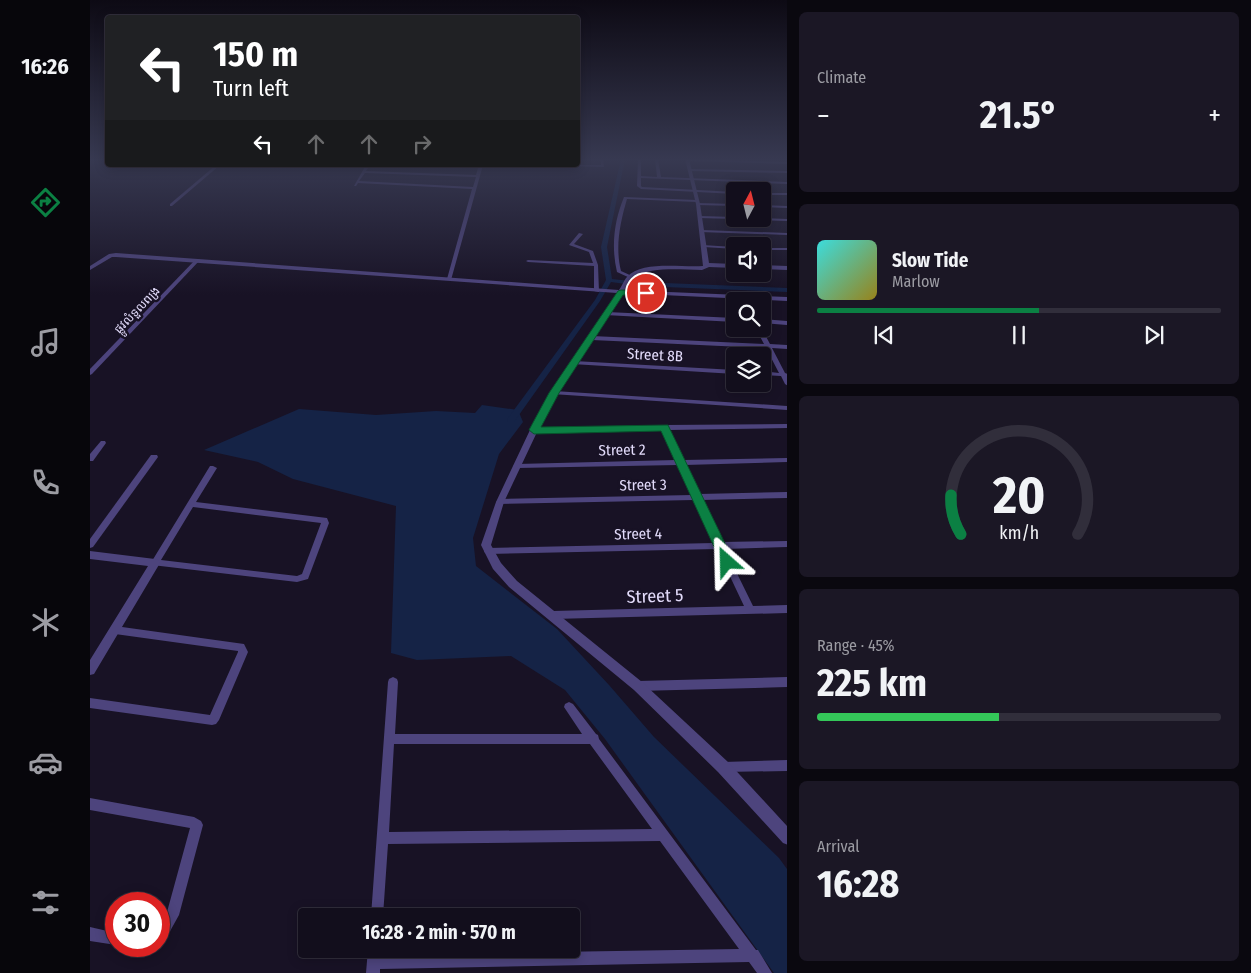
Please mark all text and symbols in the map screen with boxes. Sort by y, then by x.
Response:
text: 150 m [213,33,298,75]
icon: left [130,35,195,100]
text: 16:26 [21,53,69,80]
text: Climate [817,68,866,87]
text: Turn left [213,75,289,102]
text: 21.5° [980,92,1058,138]
text: − [817,99,830,132]
text: + [1208,99,1221,132]
icon: left [249,130,277,158]
icon: ahead [302,130,330,158]
icon: ahead [355,130,383,158]
icon: right [408,130,436,158]
north arrow [726,182,771,228]
map controls [726,182,771,392]
icon: directions [28,185,63,220]
button: sound [726,237,771,282]
text: Slow Tide [892,249,968,272]
pin [625,272,667,314]
text: Marlow [892,272,940,291]
icon: arrive [632,279,660,307]
street label: ផ្លូវលំទួលពង្រ [111,284,165,339]
button: search [726,292,771,337]
icon: previous [870,321,898,349]
icon: pause [1005,321,1033,349]
icon: next [1140,321,1168,349]
icon: music [28,325,63,360]
street label: Street 8B [627,345,683,365]
button: layers [726,347,771,392]
street label: Street 2 [598,441,646,459]
text: 20 [992,464,1045,527]
icon: phone [28,465,63,500]
street label: Street 3 [619,476,667,494]
text: km/h [999,522,1039,544]
street label: Street 4 [614,525,662,543]
position arrow [700,535,752,587]
street label: Street 5 [626,584,684,608]
icon: climate [28,605,63,640]
text: Range · 45% [817,636,895,655]
text: 225 km [817,660,927,706]
icon: car [28,745,63,780]
text: Arrival [817,837,859,856]
text: 16:28 [817,861,899,907]
icon: filters [28,885,63,920]
speed limit sign: 30 [105,892,170,957]
text: 16:28 · 2 min · 570 m [362,921,516,944]

